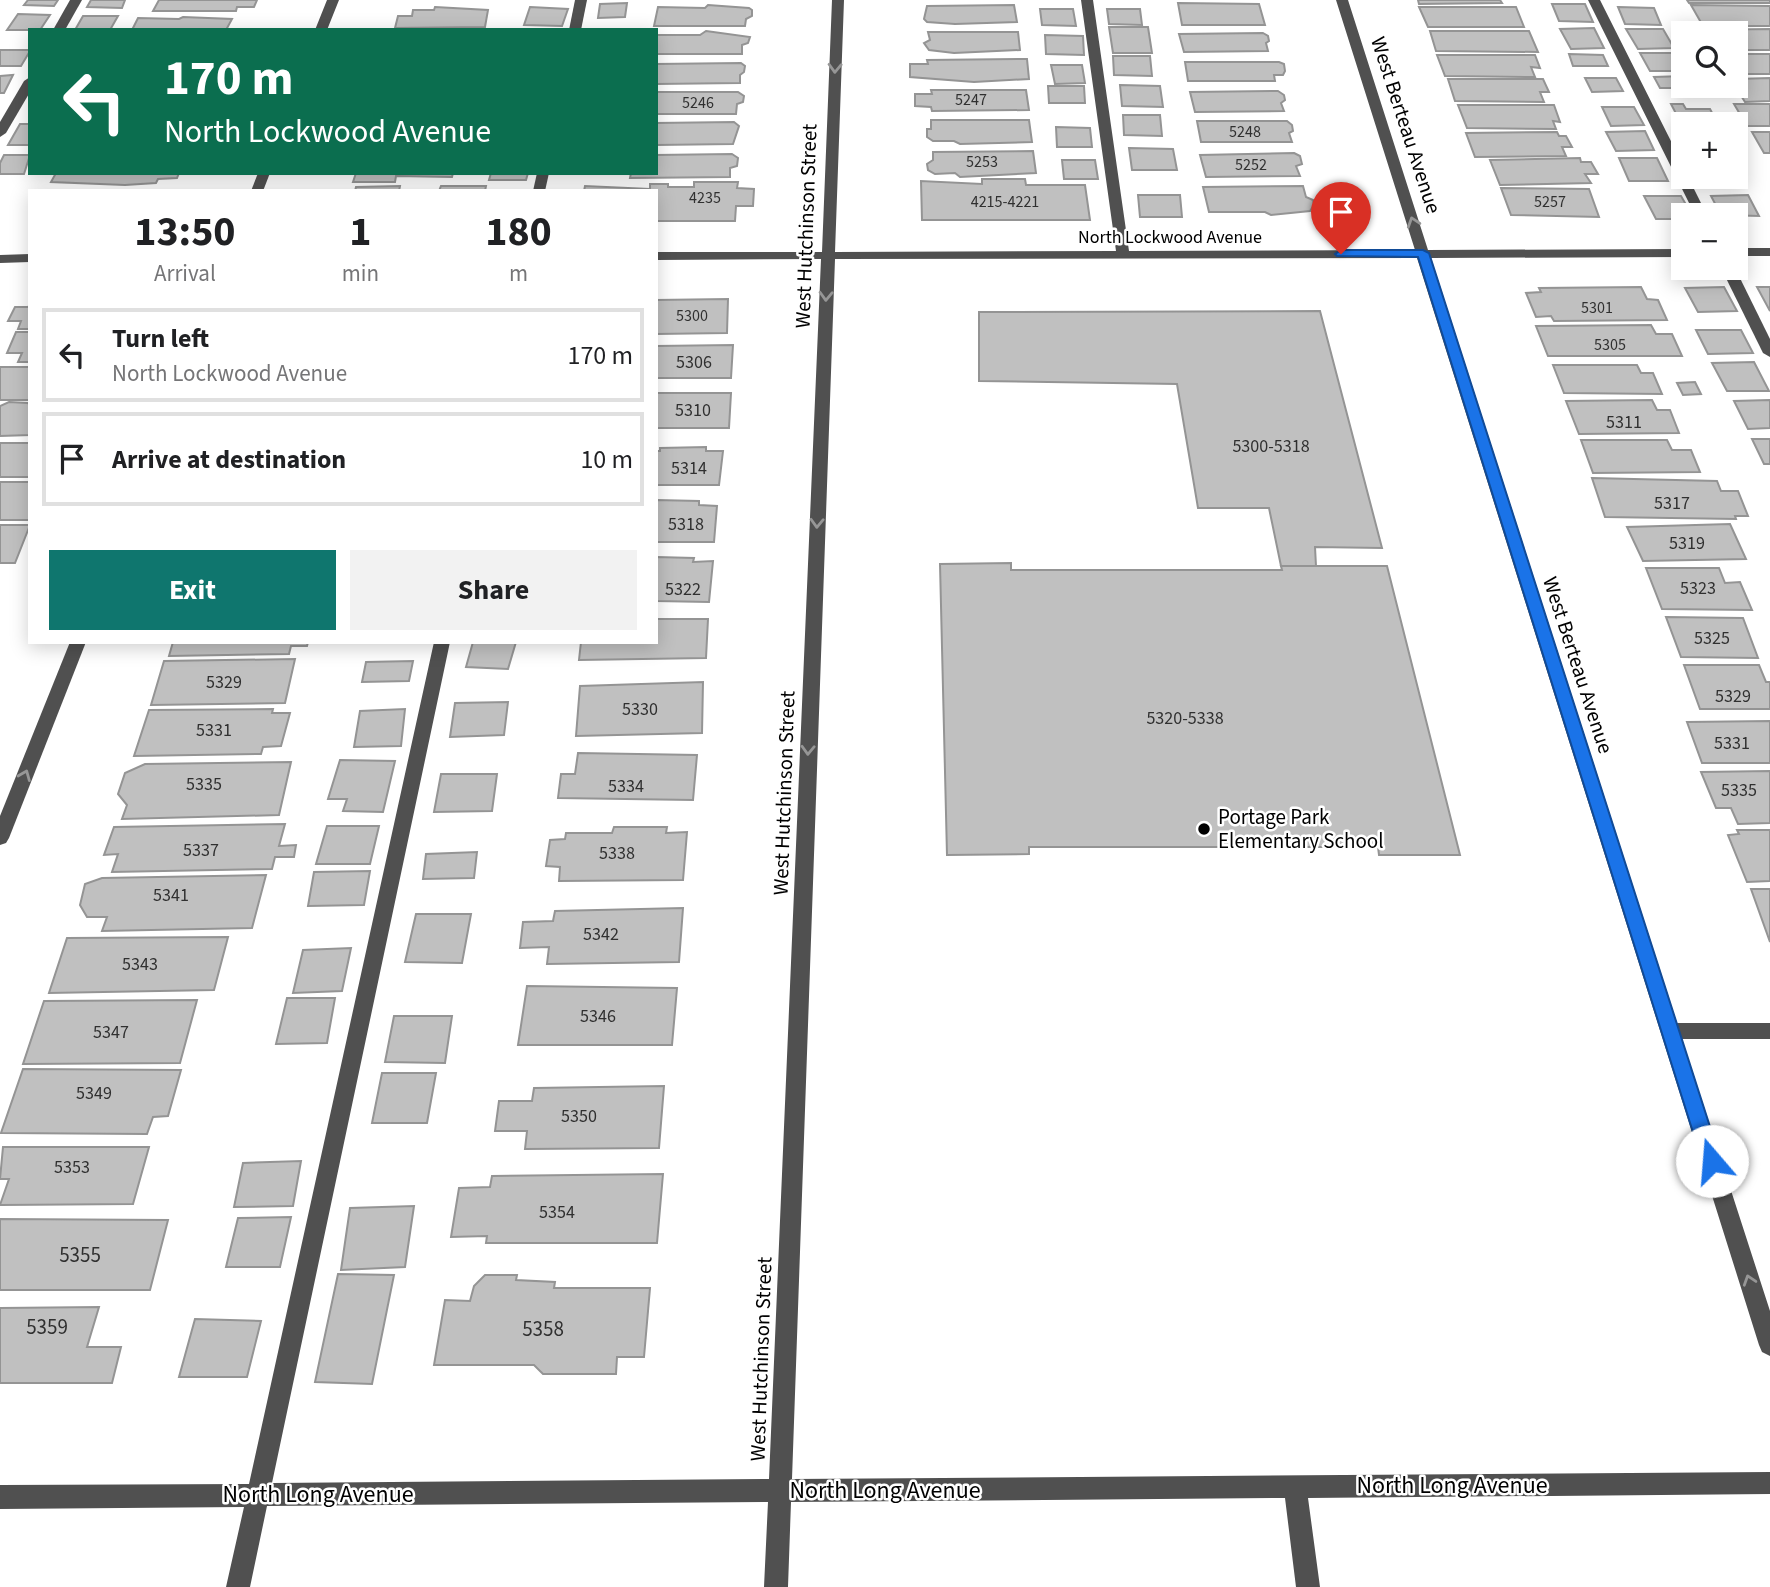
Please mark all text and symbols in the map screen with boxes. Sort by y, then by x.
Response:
map controls [1671,21,1748,280]
button: search [1671,21,1748,98]
street label: West Berteau Avenue [1363,33,1449,217]
text: 170 m [164,44,293,114]
icon: left [49,56,140,147]
one-way arrow [828,63,843,74]
house number: 5247 [955,89,987,111]
house number: 5246 [682,92,714,114]
text: North Lockwood Avenue [164,109,491,155]
button: + [1671,112,1748,189]
house number: 5248 [1229,121,1261,143]
street label: West Hutchinson Street [787,123,825,329]
house number: 5253 [966,151,998,173]
house number: 5252 [1235,154,1267,176]
pin [1311,182,1371,254]
house number: 4235 [689,187,721,209]
house number: 4215-4221 [971,191,1039,213]
house number: 5257 [1534,191,1566,213]
icon: arrive [1322,193,1360,231]
text: 13:50 [134,202,236,262]
text: 1 [349,202,371,262]
text: 180 [485,202,552,262]
button: − [1671,203,1748,280]
one-way arrow [1406,217,1421,229]
street label: North Lockwood Avenue [1078,225,1262,250]
text: Arrival [154,257,216,290]
text: min [342,257,379,290]
text: m [509,257,528,290]
one-way arrow [819,290,834,301]
house number: 5301 [1581,297,1613,319]
house number: 5300 [676,305,708,327]
text: Turn left [112,320,209,357]
house number: 5305 [1594,334,1626,356]
icon: left [53,336,91,374]
text: 170 m [567,337,633,374]
house number: 5306 [676,350,712,375]
text: North Lockwood Avenue [112,357,347,390]
house number: 5310 [675,398,711,423]
house number: 5311 [1606,410,1642,435]
house number: 5300-5318 [1232,434,1310,459]
icon: arrive [53,440,91,478]
text: Arrive at destination [112,441,346,478]
text: 10 m [580,441,633,478]
house number: 5314 [671,456,707,481]
house number: 5317 [1654,491,1690,516]
house number: 5318 [668,512,704,537]
one-way arrow [810,518,825,529]
house number: 5319 [1669,531,1705,556]
button: Exit [49,550,336,630]
button: Share [350,550,637,630]
street label: West Berteau Avenue [1535,573,1621,757]
house number: 5323 [1680,576,1716,601]
house number: 5322 [665,577,701,602]
house number: 5325 [1694,626,1730,651]
house number: 5329 [206,670,242,695]
house number: 5329 [1715,684,1751,709]
street label: West Hutchinson Street [765,690,803,896]
house number: 5330 [622,697,658,722]
house number: 5320-5338 [1146,706,1224,731]
house number: 5331 [196,718,232,743]
house number: 5331 [1714,731,1750,756]
one-way arrow [801,745,816,756]
one-way arrow [17,769,31,781]
house number: 5335 [186,772,222,797]
house number: 5334 [608,774,644,799]
house number: 5335 [1721,778,1757,803]
place label: Portage Park Elementary School [1218,802,1384,856]
marker: Portage Park Elementary School [1196,821,1212,837]
house number: 5337 [183,838,219,863]
house number: 5338 [599,841,635,866]
house number: 5341 [153,883,189,908]
house number: 5342 [583,922,619,947]
house number: 5343 [122,952,158,977]
house number: 5346 [580,1004,616,1029]
house number: 5347 [93,1020,129,1045]
house number: 5349 [76,1081,112,1106]
house number: 5350 [561,1104,597,1129]
position arrow [1675,1124,1749,1198]
house number: 5353 [54,1155,90,1180]
house number: 5354 [539,1200,575,1225]
house number: 5355 [59,1240,101,1270]
street label: West Hutchinson Street [742,1256,780,1462]
one-way arrow [1743,1274,1757,1286]
house number: 5359 [26,1312,68,1342]
house number: 5358 [522,1314,564,1344]
street label: North Long Avenue [1356,1468,1548,1503]
street label: North Long Avenue [789,1473,981,1508]
street label: North Long Avenue [222,1477,414,1512]

